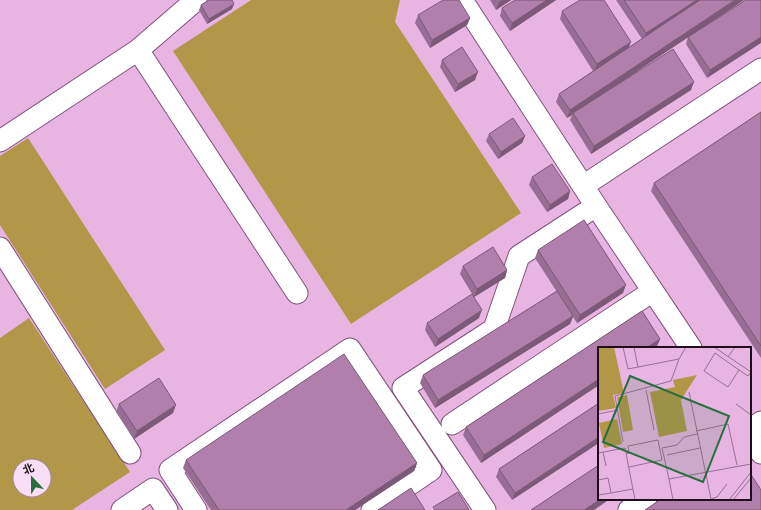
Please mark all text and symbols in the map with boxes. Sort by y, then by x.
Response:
inset map [598,347,751,500]
north arrow [12,458,52,498]
text: 北 [21,460,36,477]

